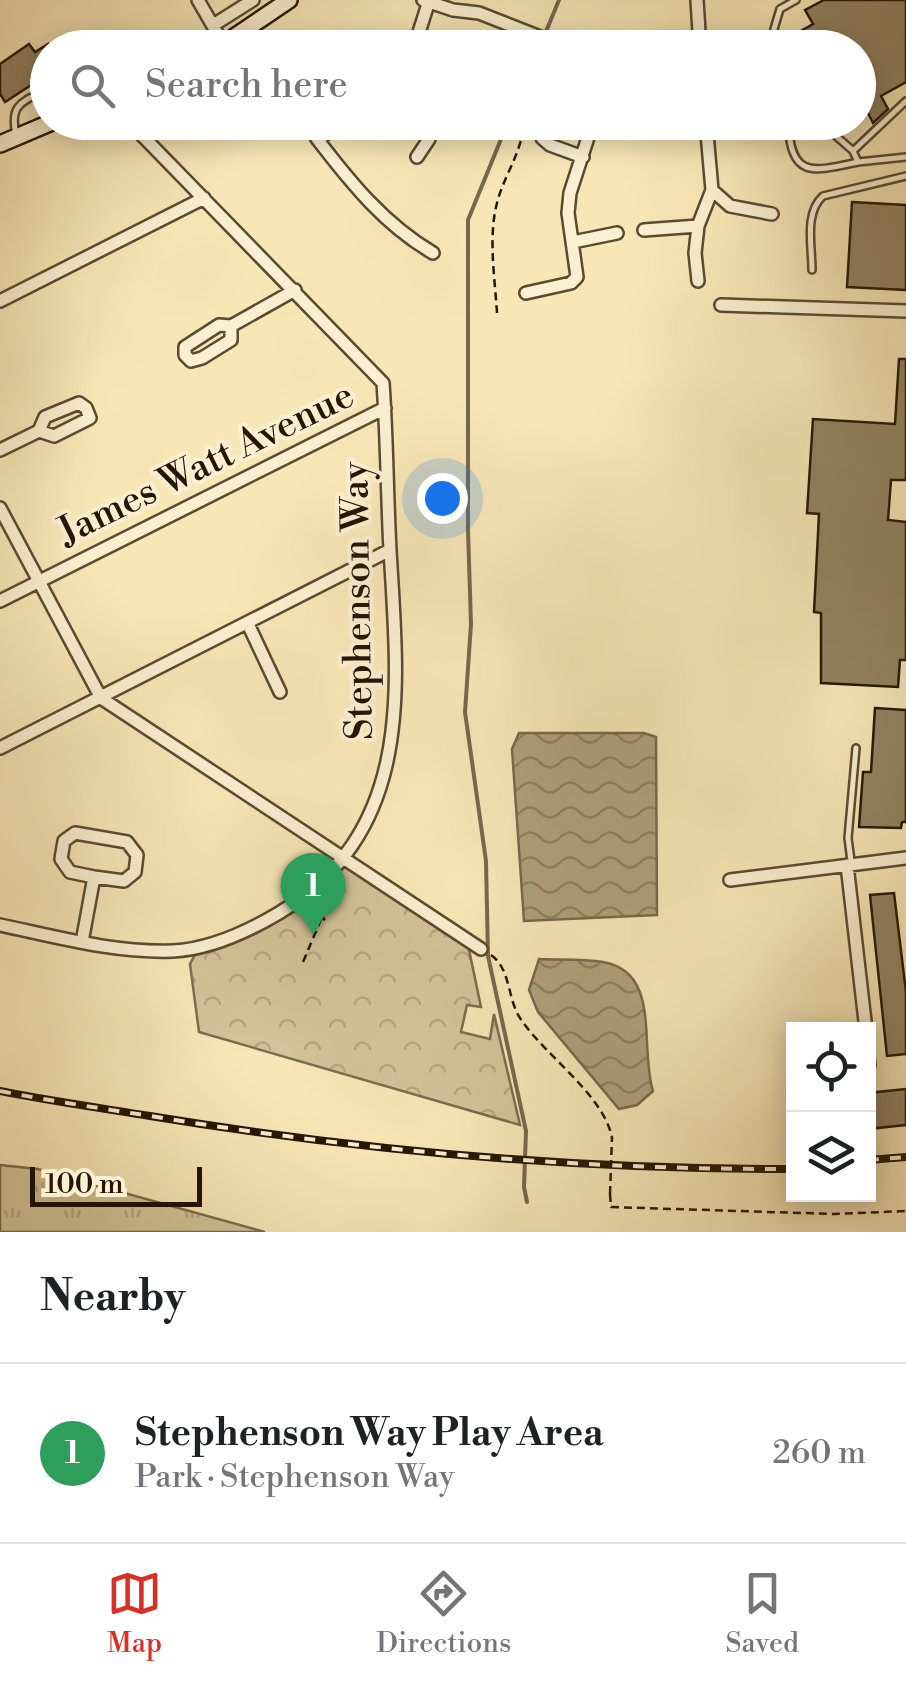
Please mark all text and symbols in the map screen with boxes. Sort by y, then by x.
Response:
search box [30,30,876,140]
icon: search [65,58,120,113]
text: Search here [145,62,348,109]
street label: James Watt Avenue [48,372,362,557]
street label: Stephenson Way [332,461,384,741]
your location [417,473,468,524]
pin: 1 [280,852,346,935]
map controls [786,1022,876,1202]
button: locate [786,1022,876,1112]
button: layers [786,1112,876,1202]
scale bar [30,1162,202,1206]
text: 100 m [45,1167,124,1202]
text: Nearby [40,1271,185,1324]
text: Stephenson Way Play Area [135,1410,604,1457]
text: 1 [65,1433,80,1473]
text: 260 m [773,1433,866,1473]
text: Park · Stephenson Way [135,1457,455,1497]
tab: Map [107,1566,162,1661]
tab: Directions [376,1566,511,1661]
tab: Saved [725,1566,799,1661]

